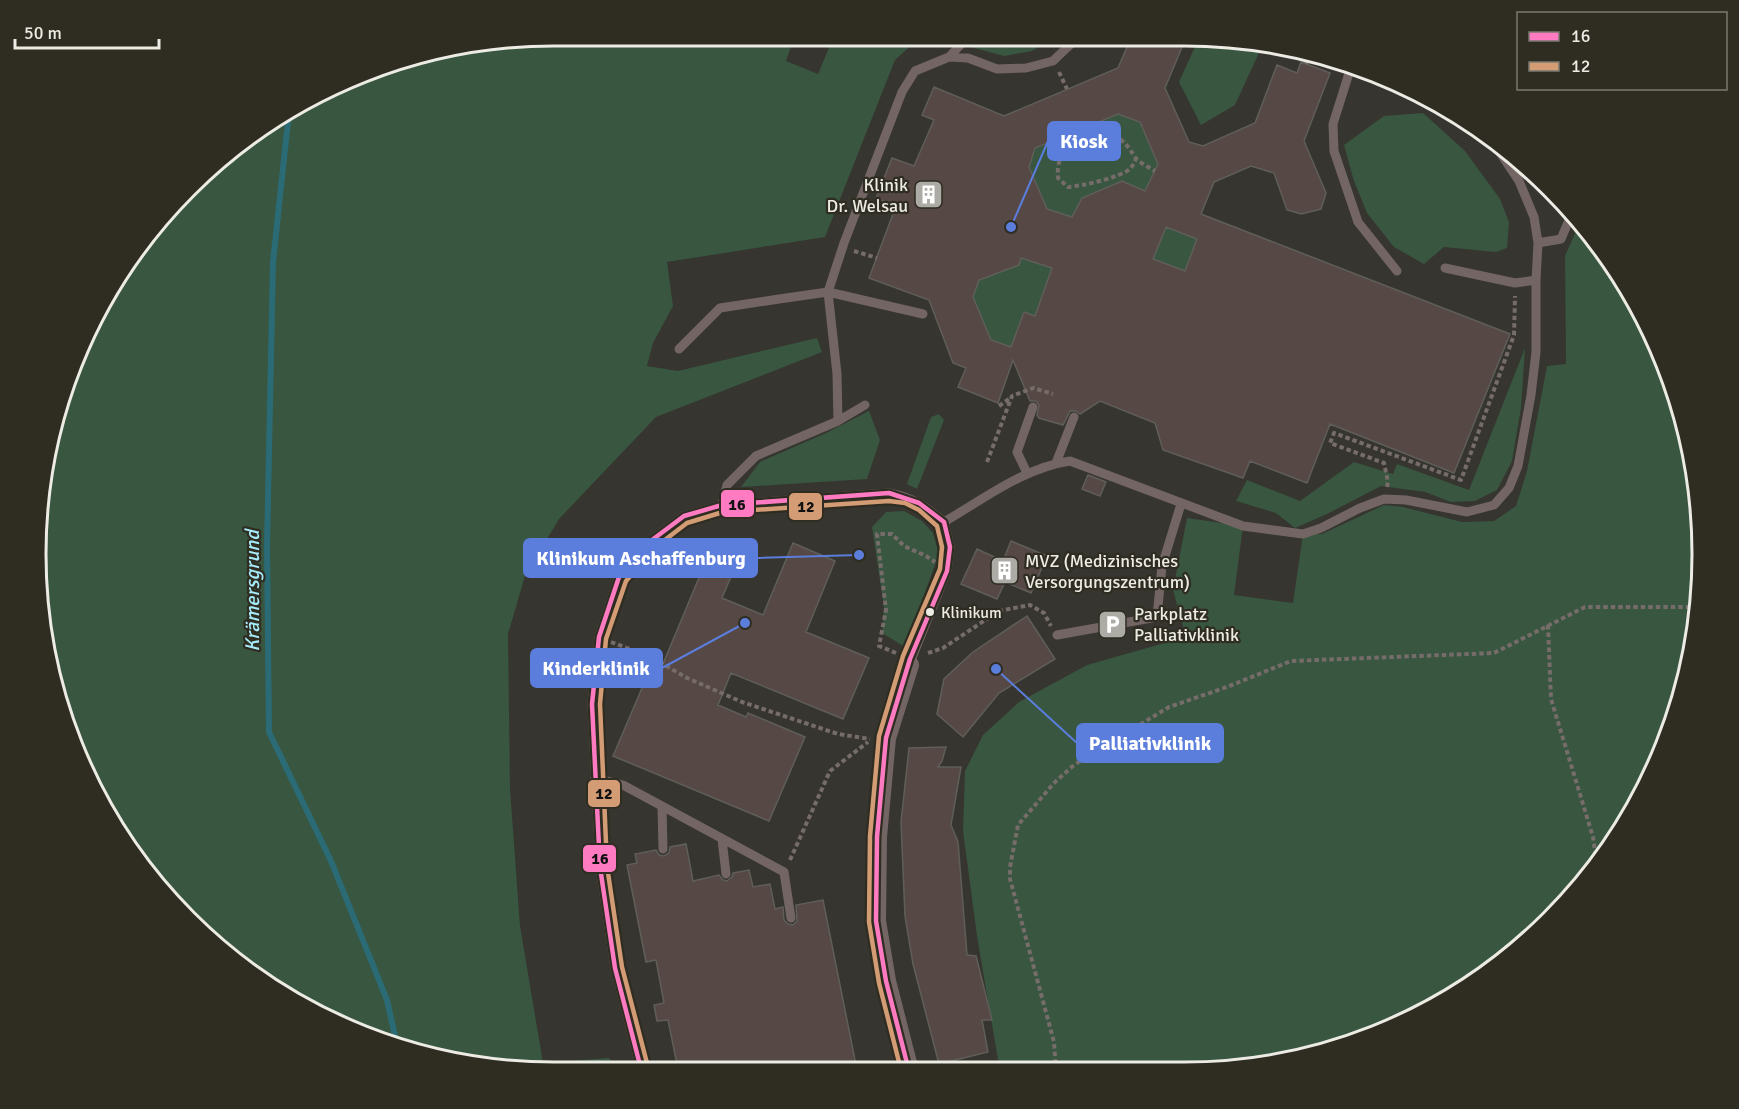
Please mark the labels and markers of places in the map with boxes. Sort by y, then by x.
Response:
callout: Kiosk [1048,122,1120,160]
place label: Klinik Dr. Welsau [826,174,908,217]
building icon: Klinik Dr. Welsau [913,179,945,211]
callout: Klinikum Aschaffenburg [524,539,757,577]
place label: MVZ (Medizinisches Versorgungszentrum) [1025,550,1190,593]
building icon: MVZ (Medizinisches Versorgungszentrum) [988,555,1020,587]
place label: Klinikum [941,603,1002,623]
place label: Parkplatz Palliativklinik [1134,603,1239,646]
marker: Klinikum [924,606,936,618]
parking icon: Parkplatz Palliativklinik [1097,608,1129,640]
callout: Kinderklinik [531,649,662,687]
callout: Palliativklinik [1077,724,1223,762]

